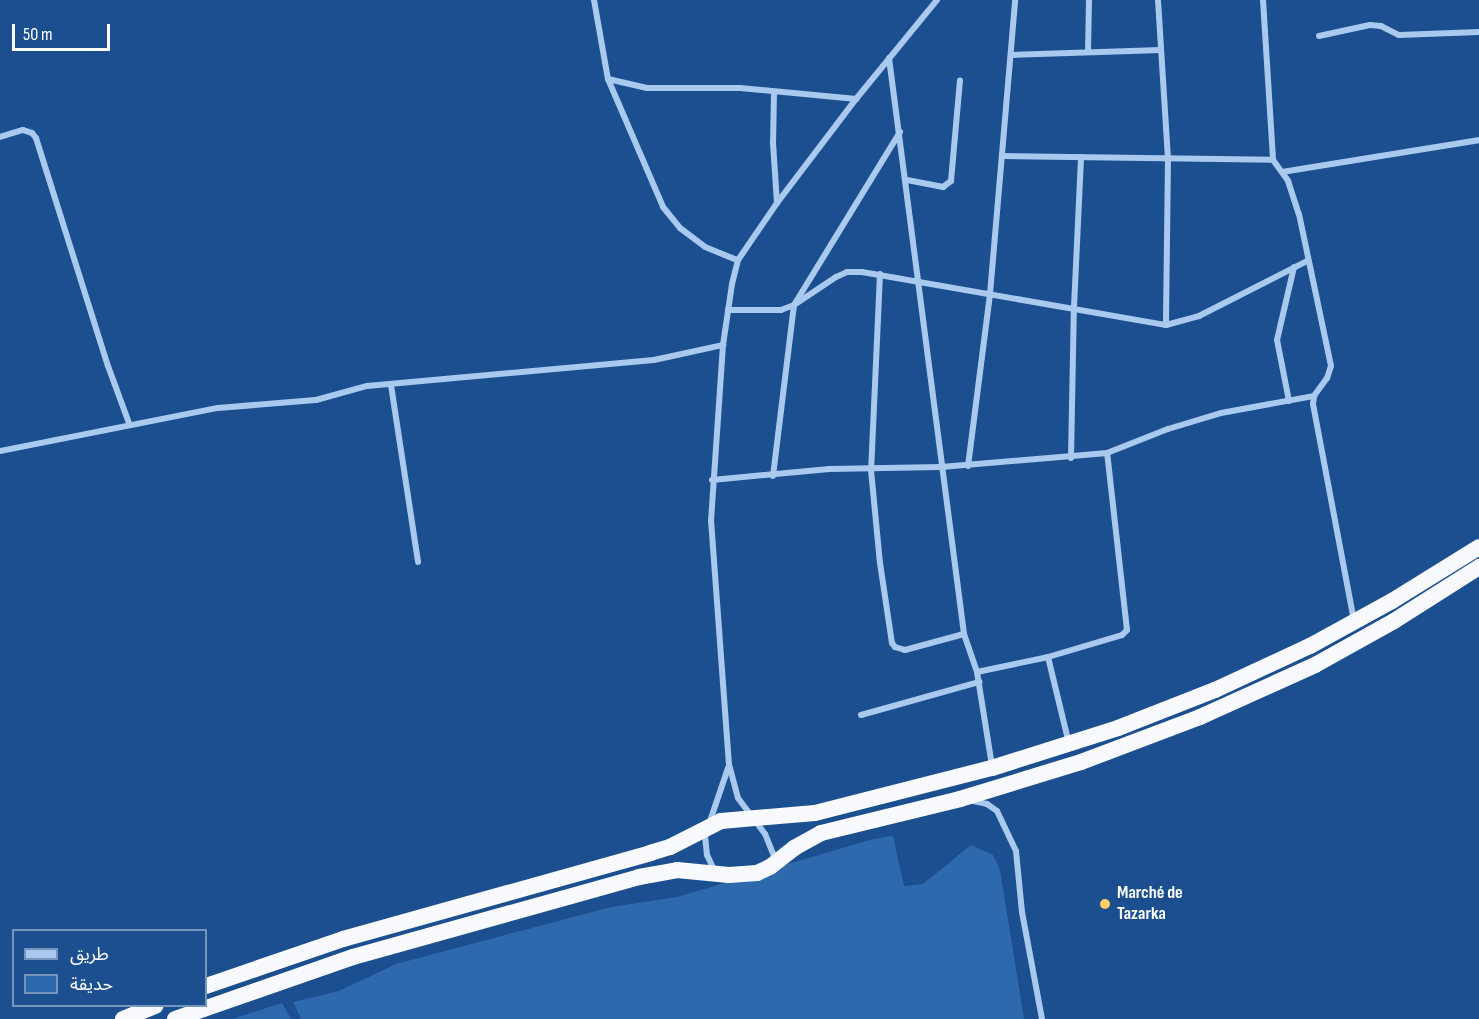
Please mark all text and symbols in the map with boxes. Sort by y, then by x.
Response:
scale bar [15,12,112,50]
text: 50 m [23,24,53,45]
place label: Marché de Tazarka [1117,883,1183,926]
marker: Marché de Tazarka [1098,897,1112,911]
legend [12,929,207,1007]
text: طريق [70,944,109,965]
text: حديقة [70,974,113,995]

